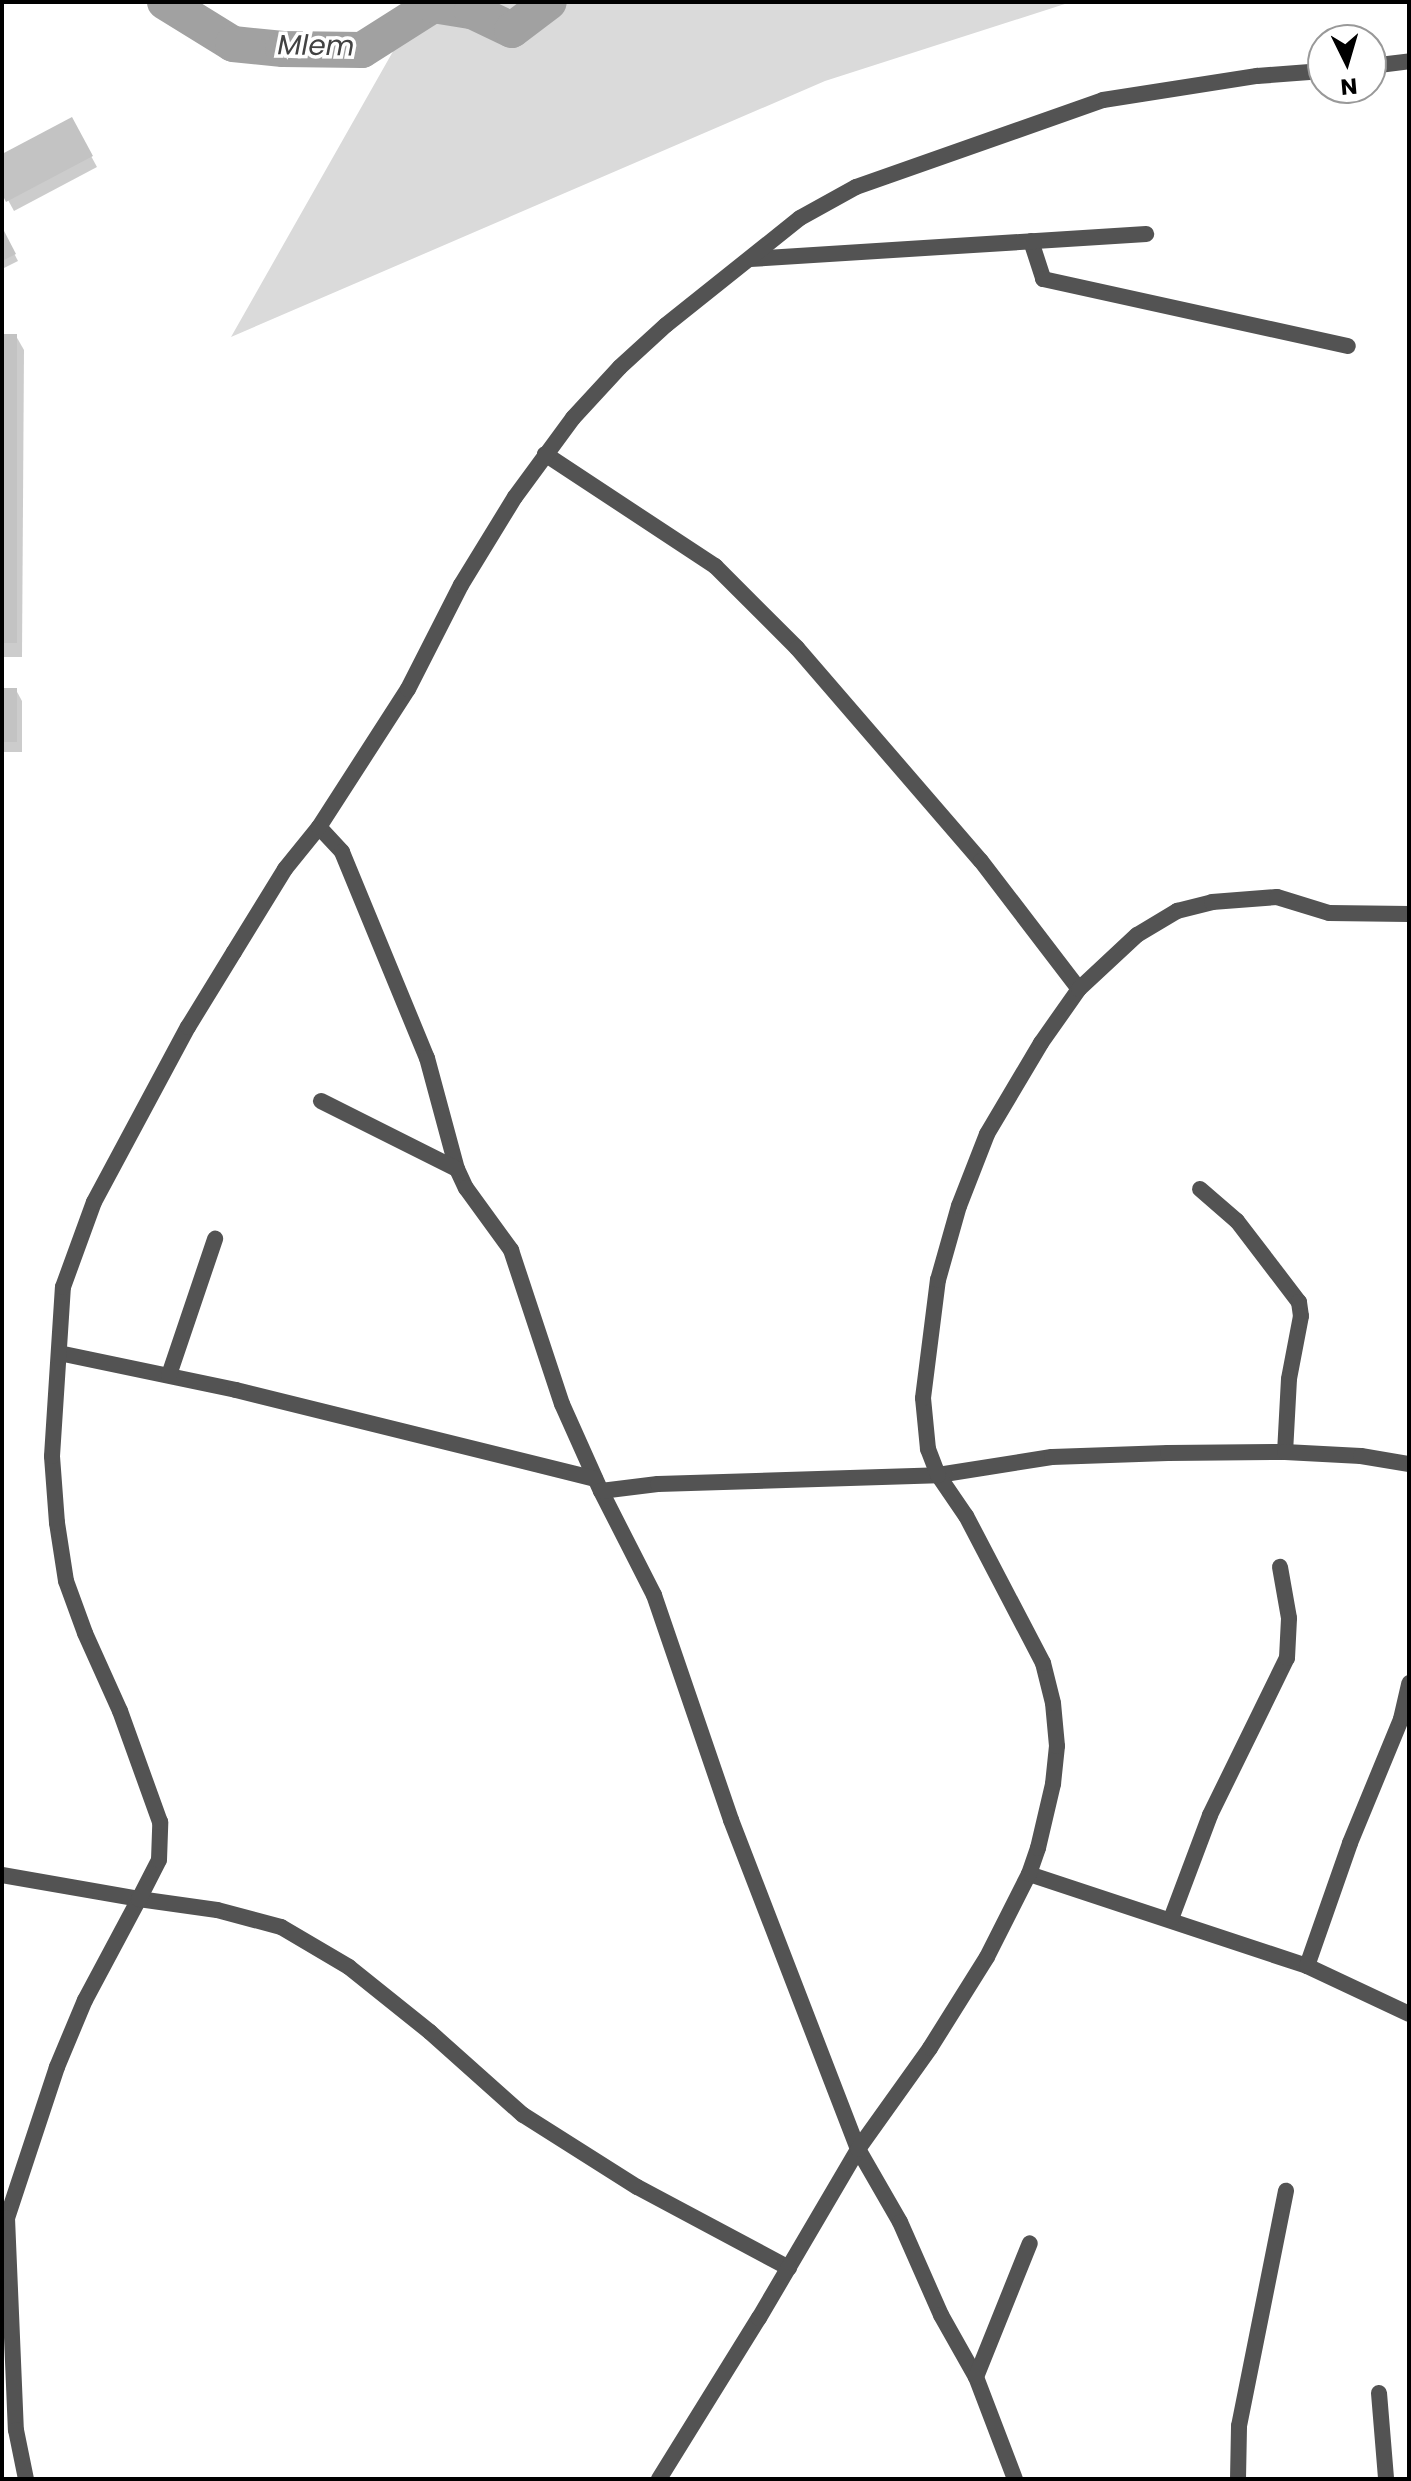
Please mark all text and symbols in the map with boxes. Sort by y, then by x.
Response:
north arrow [1307,24,1387,104]
water label: Mlem [277,29,355,63]
text: N [1339,70,1359,103]

